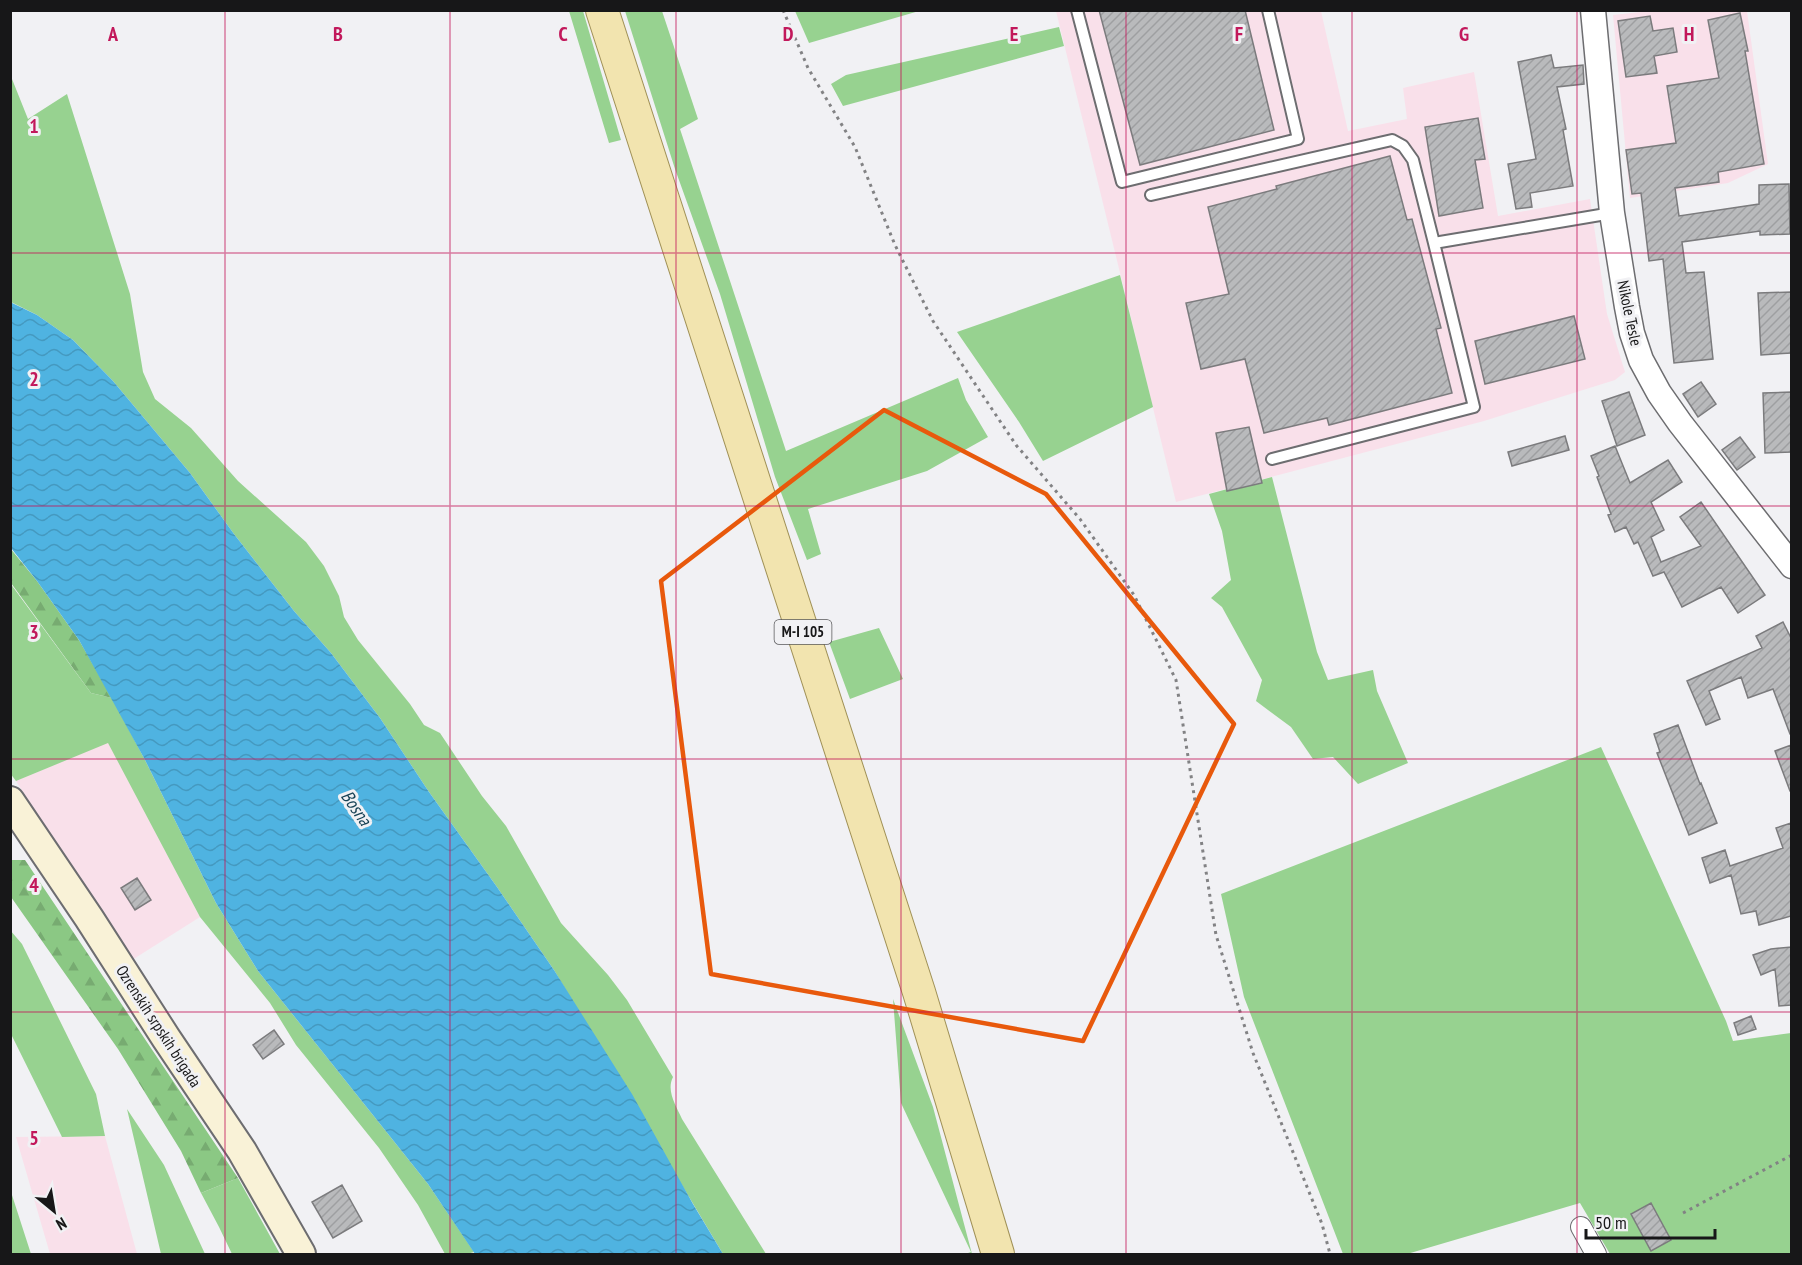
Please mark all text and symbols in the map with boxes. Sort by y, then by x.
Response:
text: A [107,21,119,47]
text: B [333,21,343,47]
text: C [558,21,568,47]
text: D [783,21,794,47]
text: E [1010,21,1018,47]
text: F [1235,21,1243,47]
text: G [1459,21,1469,47]
text: H [1684,21,1694,47]
text: 1 [29,113,39,139]
street label: Nikole Tesle [1613,279,1647,347]
text: 2 [29,366,39,392]
text: 3 [29,619,39,645]
road number: M-I 105 [774,620,832,644]
water label: Bosna [336,786,377,830]
text: 4 [29,872,39,898]
street label: Ozrenskih srpskih brigada [112,961,206,1091]
text: 5 [29,1125,39,1151]
north arrow [24,1181,84,1241]
scale bar [1586,1202,1715,1240]
text: 50 m [1595,1211,1627,1234]
text: N [53,1213,70,1235]

